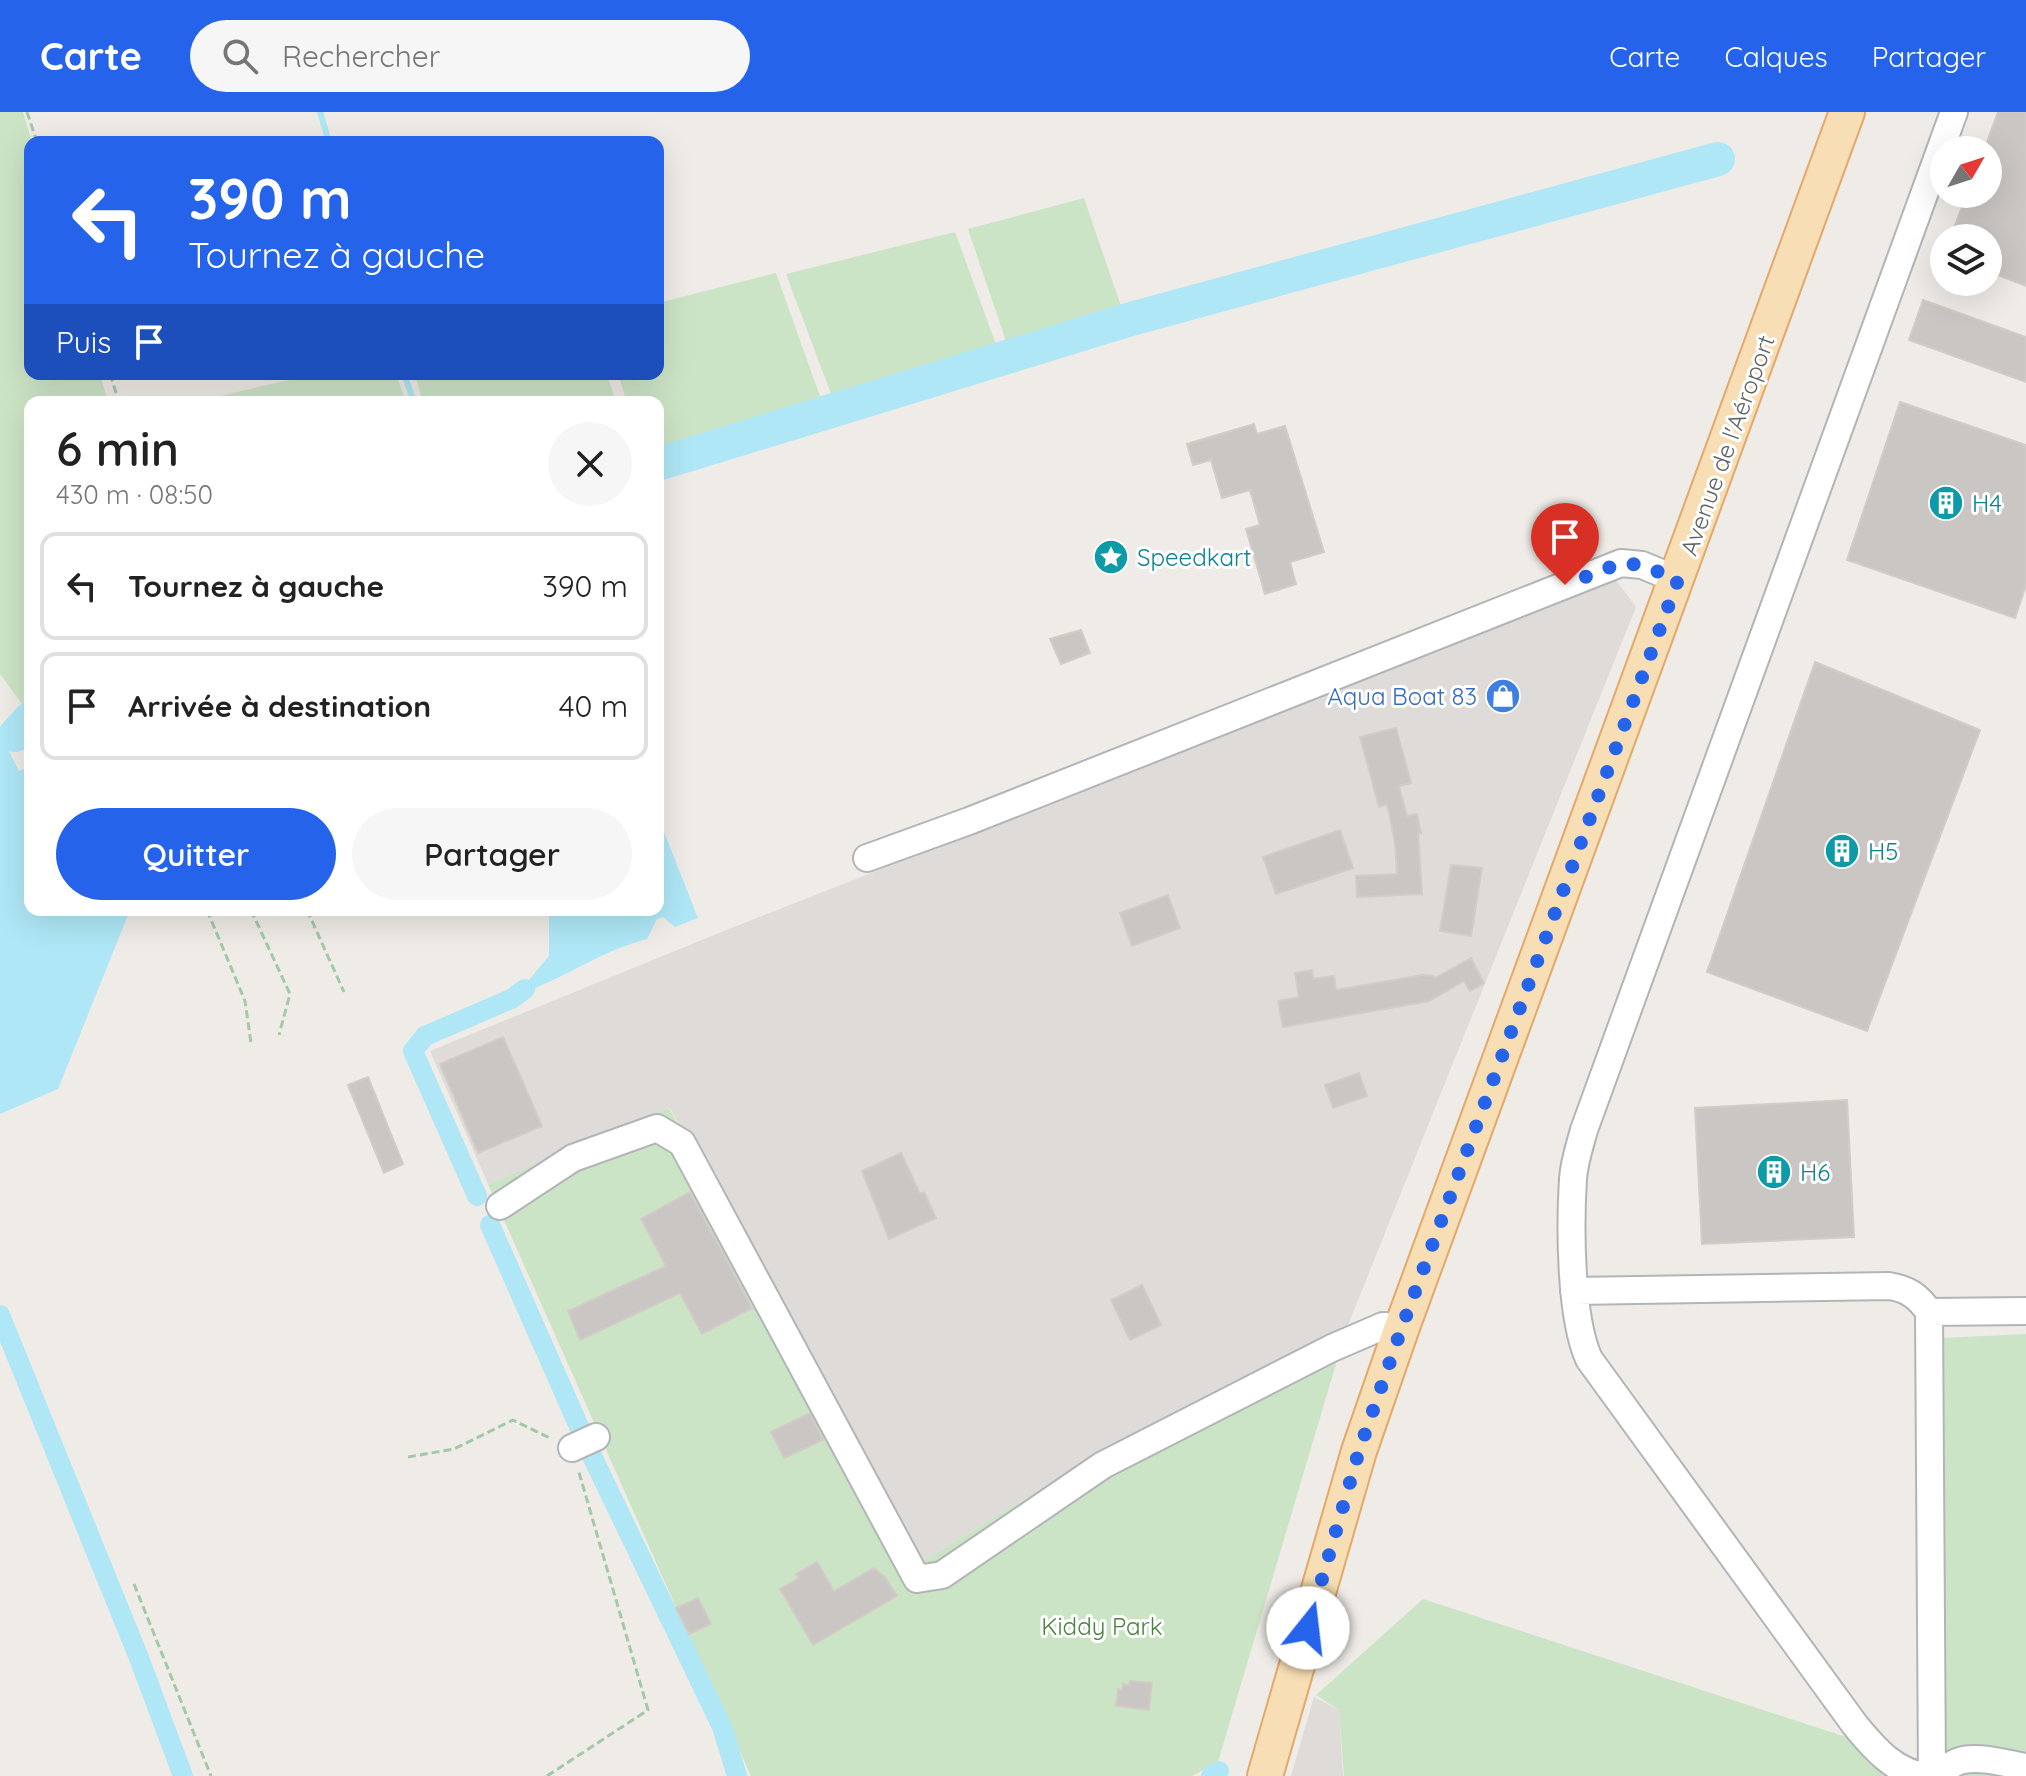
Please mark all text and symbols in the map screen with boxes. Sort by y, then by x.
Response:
search box [190,20,750,92]
text: Carte [40,32,142,80]
icon: search [218,34,262,78]
text: Rechercher [282,37,440,75]
text: Carte [1609,39,1680,74]
text: Calques [1724,39,1828,74]
text: Partager [1872,39,1986,74]
north arrow [1930,136,2002,208]
map controls [1930,136,2002,296]
text: 390 m [188,163,352,233]
icon: left [56,168,160,272]
button: layers [1930,224,2002,296]
text: Tournez à gauche [188,232,485,277]
icon: arrive [127,320,171,364]
text: Puis [56,323,111,361]
street label: Avenue de l'Aéroport [1673,331,1781,559]
text: 6 min [56,418,179,478]
button: close [548,422,632,506]
text: 430 m · 08:50 [56,478,213,511]
building icon: H4 [1927,484,1965,522]
place label: H4 [1972,488,2002,518]
pin [1531,503,1599,585]
icon: arrive [1543,515,1587,559]
place icon: Speedkart [1092,538,1130,576]
place label: Speedkart [1137,542,1251,572]
icon: left [60,564,104,608]
text: Tournez à gauche [128,567,384,605]
text: 390 m [542,567,628,605]
shop icon: Aqua Boat 83 [1484,677,1522,715]
place label: Aqua Boat 83 [1327,681,1477,711]
icon: arrive [60,684,104,728]
text: Arrivée à destination [128,687,431,725]
text: 40 m [559,687,628,725]
button: Quitter [56,808,336,900]
button: Partager [352,808,632,900]
building icon: H5 [1823,832,1861,870]
place label: H5 [1868,836,1898,866]
building icon: H6 [1755,1153,1793,1191]
place label: H6 [1800,1157,1830,1187]
position arrow [1266,1586,1350,1670]
park label: Kiddy Park [1041,1611,1163,1641]

